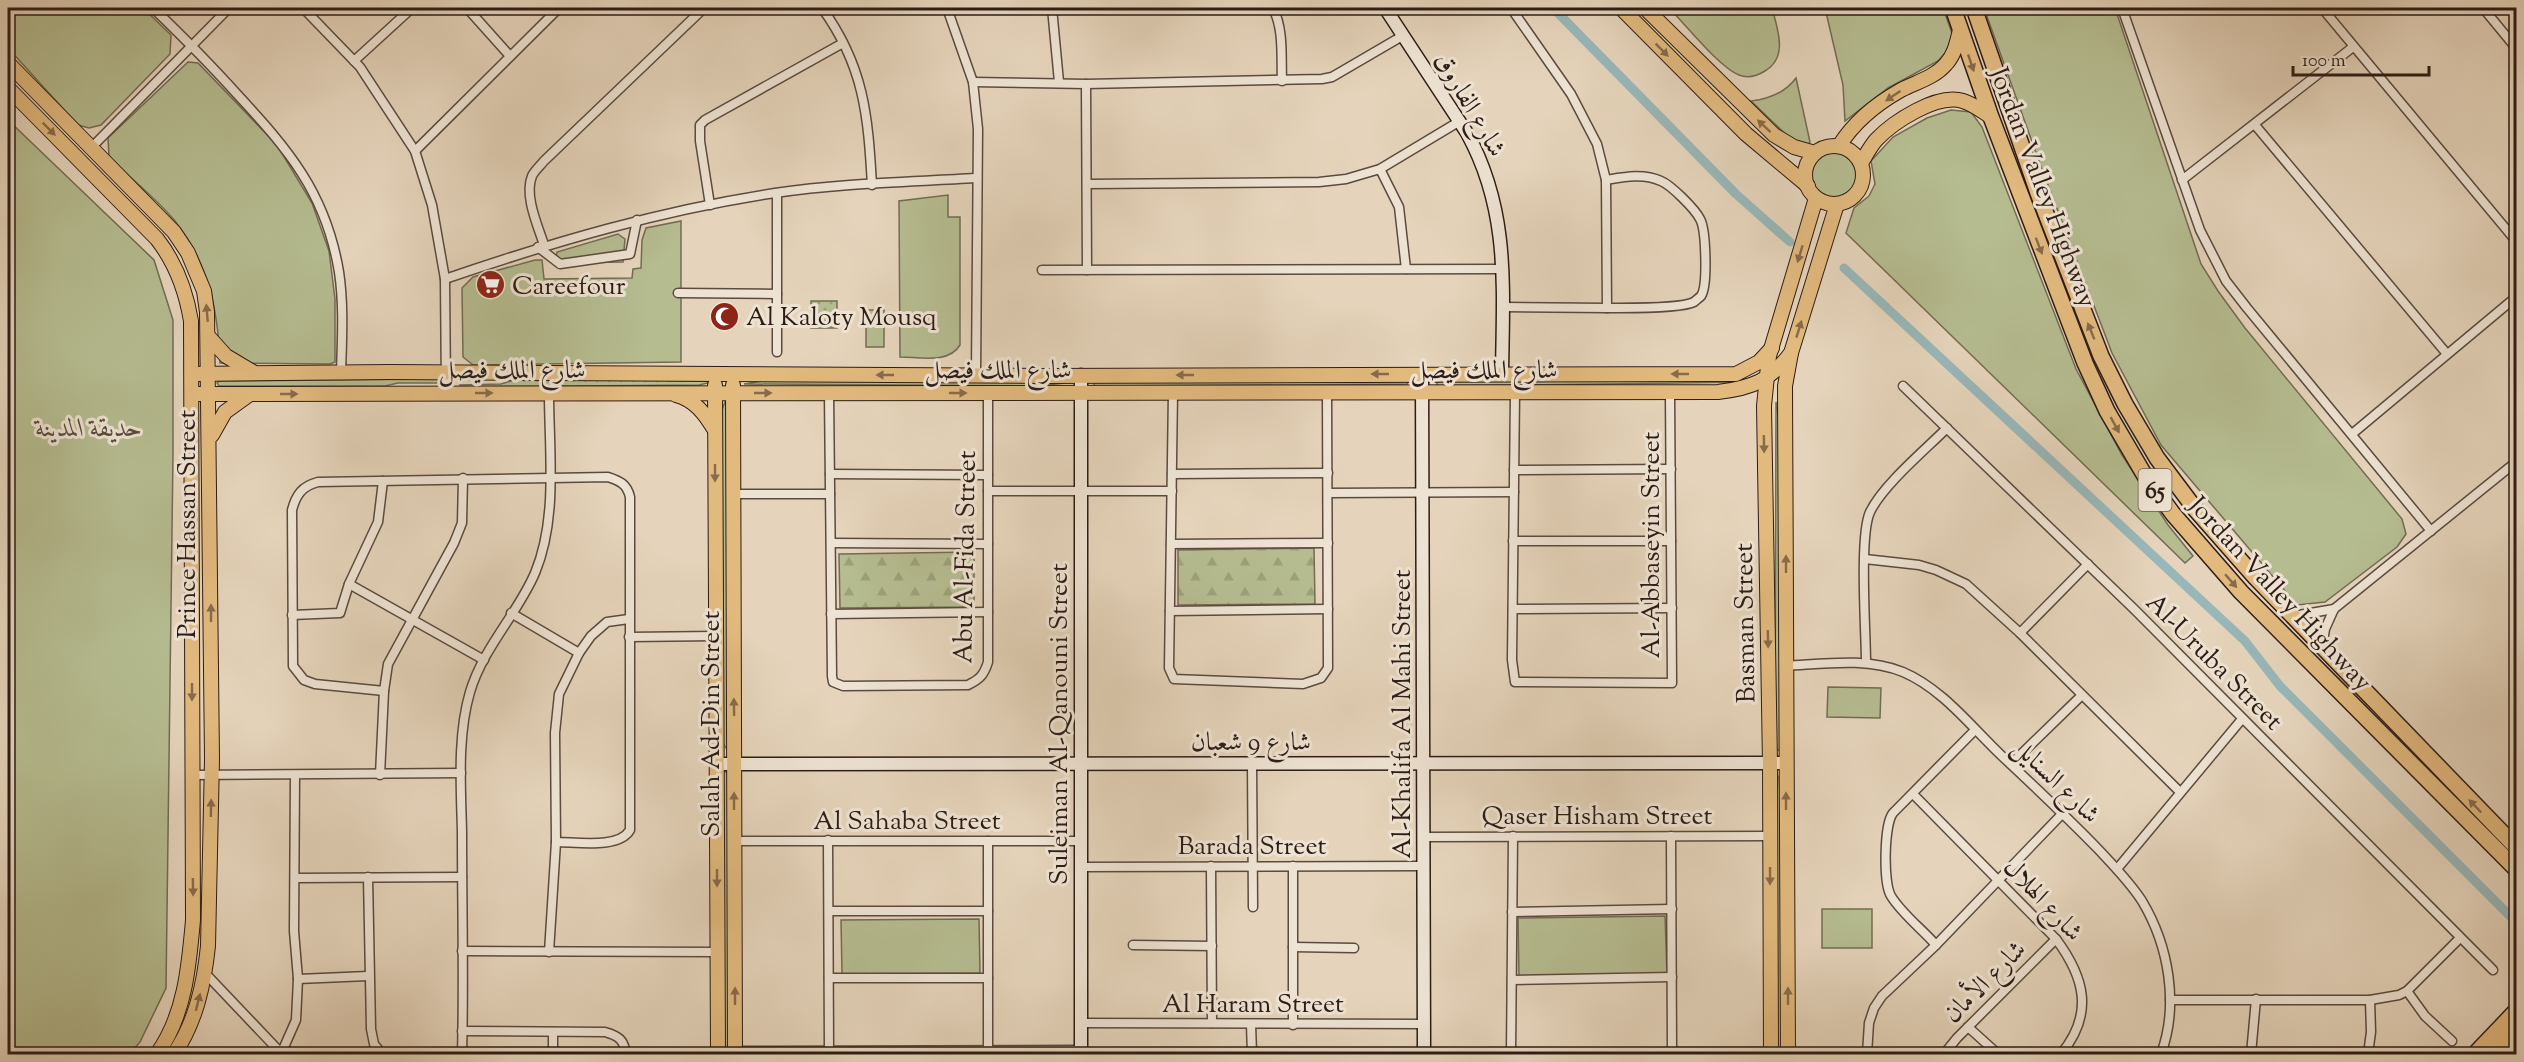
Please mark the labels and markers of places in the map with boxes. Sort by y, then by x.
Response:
supermarket icon: Careefour [475,269,507,301]
place label: Careefour [512,269,626,306]
mosque icon: Al Kaloty Mousq [709,300,741,332]
place label: Al Kaloty Mousq [746,300,937,337]

